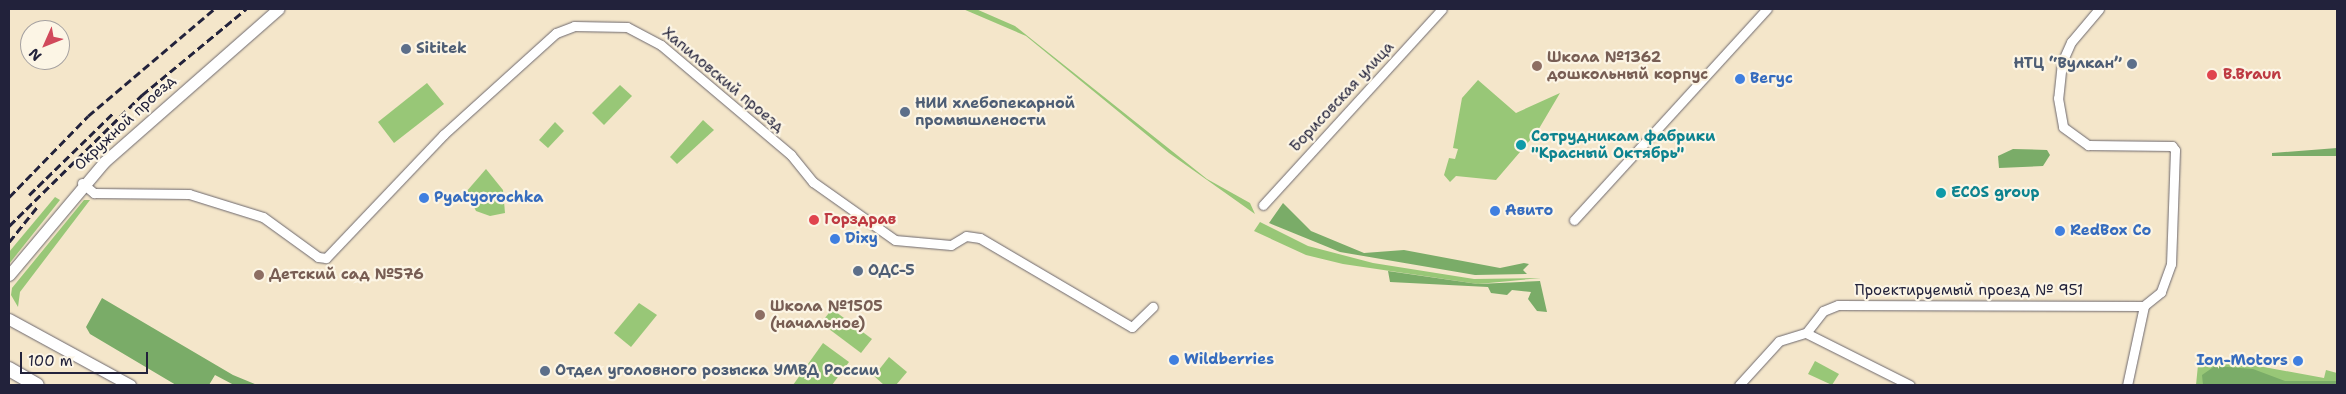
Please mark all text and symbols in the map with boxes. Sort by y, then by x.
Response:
north arrow [20,20,70,70]
street label: Хапиловский проезд [658,24,788,136]
street label: Борисовская улица [1286,38,1398,156]
place label: Sititek [416,40,467,58]
marker: Sititek [400,43,412,55]
text: N [25,44,45,65]
place label: Школа №1362 дошкольный корпус [1547,48,1708,83]
place label: НТЦ “Вулкан” [2013,55,2122,73]
marker: НТЦ “Вулкан” [2126,58,2138,70]
marker: Школа №1362 дошкольный корпус [1531,60,1543,72]
place label: B.Braun [2223,66,2281,84]
marker: B.Braun [2205,68,2219,82]
place label: Вегус [1750,70,1793,88]
street label: Окружной проезд [71,72,179,174]
marker: Вегус [1734,73,1746,85]
place label: НИИ хлебопекарной промышлености [915,94,1075,129]
marker: НИИ хлебопекарной промышлености [899,106,911,118]
place label: Сотрудникам фабрики "Красный Октябрь" [1531,127,1715,162]
marker: Сотрудникам фабрики "Красный Октябрь" [1515,139,1527,151]
place label: ECOS group [1951,184,2040,202]
marker: ECOS group [1935,187,1947,199]
place label: Pyatyorochka [434,189,544,207]
marker: Pyatyorochka [418,192,430,204]
place label: Авито [1505,202,1553,220]
marker: Авито [1489,205,1501,217]
place label: Горздрав [824,211,896,229]
marker: Горздрав [808,214,820,226]
place label: RedBox Co [2070,222,2151,240]
marker: RedBox Co [2054,225,2066,237]
place label: Dixy [845,230,878,248]
marker: Dixy [829,233,841,245]
place label: ОДС-5 [868,262,915,280]
marker: ОДС-5 [852,265,864,277]
place label: Детский сад №576 [269,266,424,284]
marker: Детский сад №576 [253,269,265,281]
street label: Проектируемый проезд № 951 [1855,282,2083,300]
place label: Школа №1505 (начальное) [770,297,883,332]
marker: Школа №1505 (начальное) [754,309,766,321]
scale bar [22,342,150,374]
text: 100 m [28,351,73,371]
place label: Wildberries [1184,351,1274,369]
place label: Ion-Motors [2196,352,2288,370]
marker: Wildberries [1168,354,1180,366]
marker: Ion-Motors [2292,355,2304,367]
place label: Отдел уголовного розыска УМВД России [555,362,879,380]
marker: Отдел уголовного розыска УМВД России [539,365,551,377]

